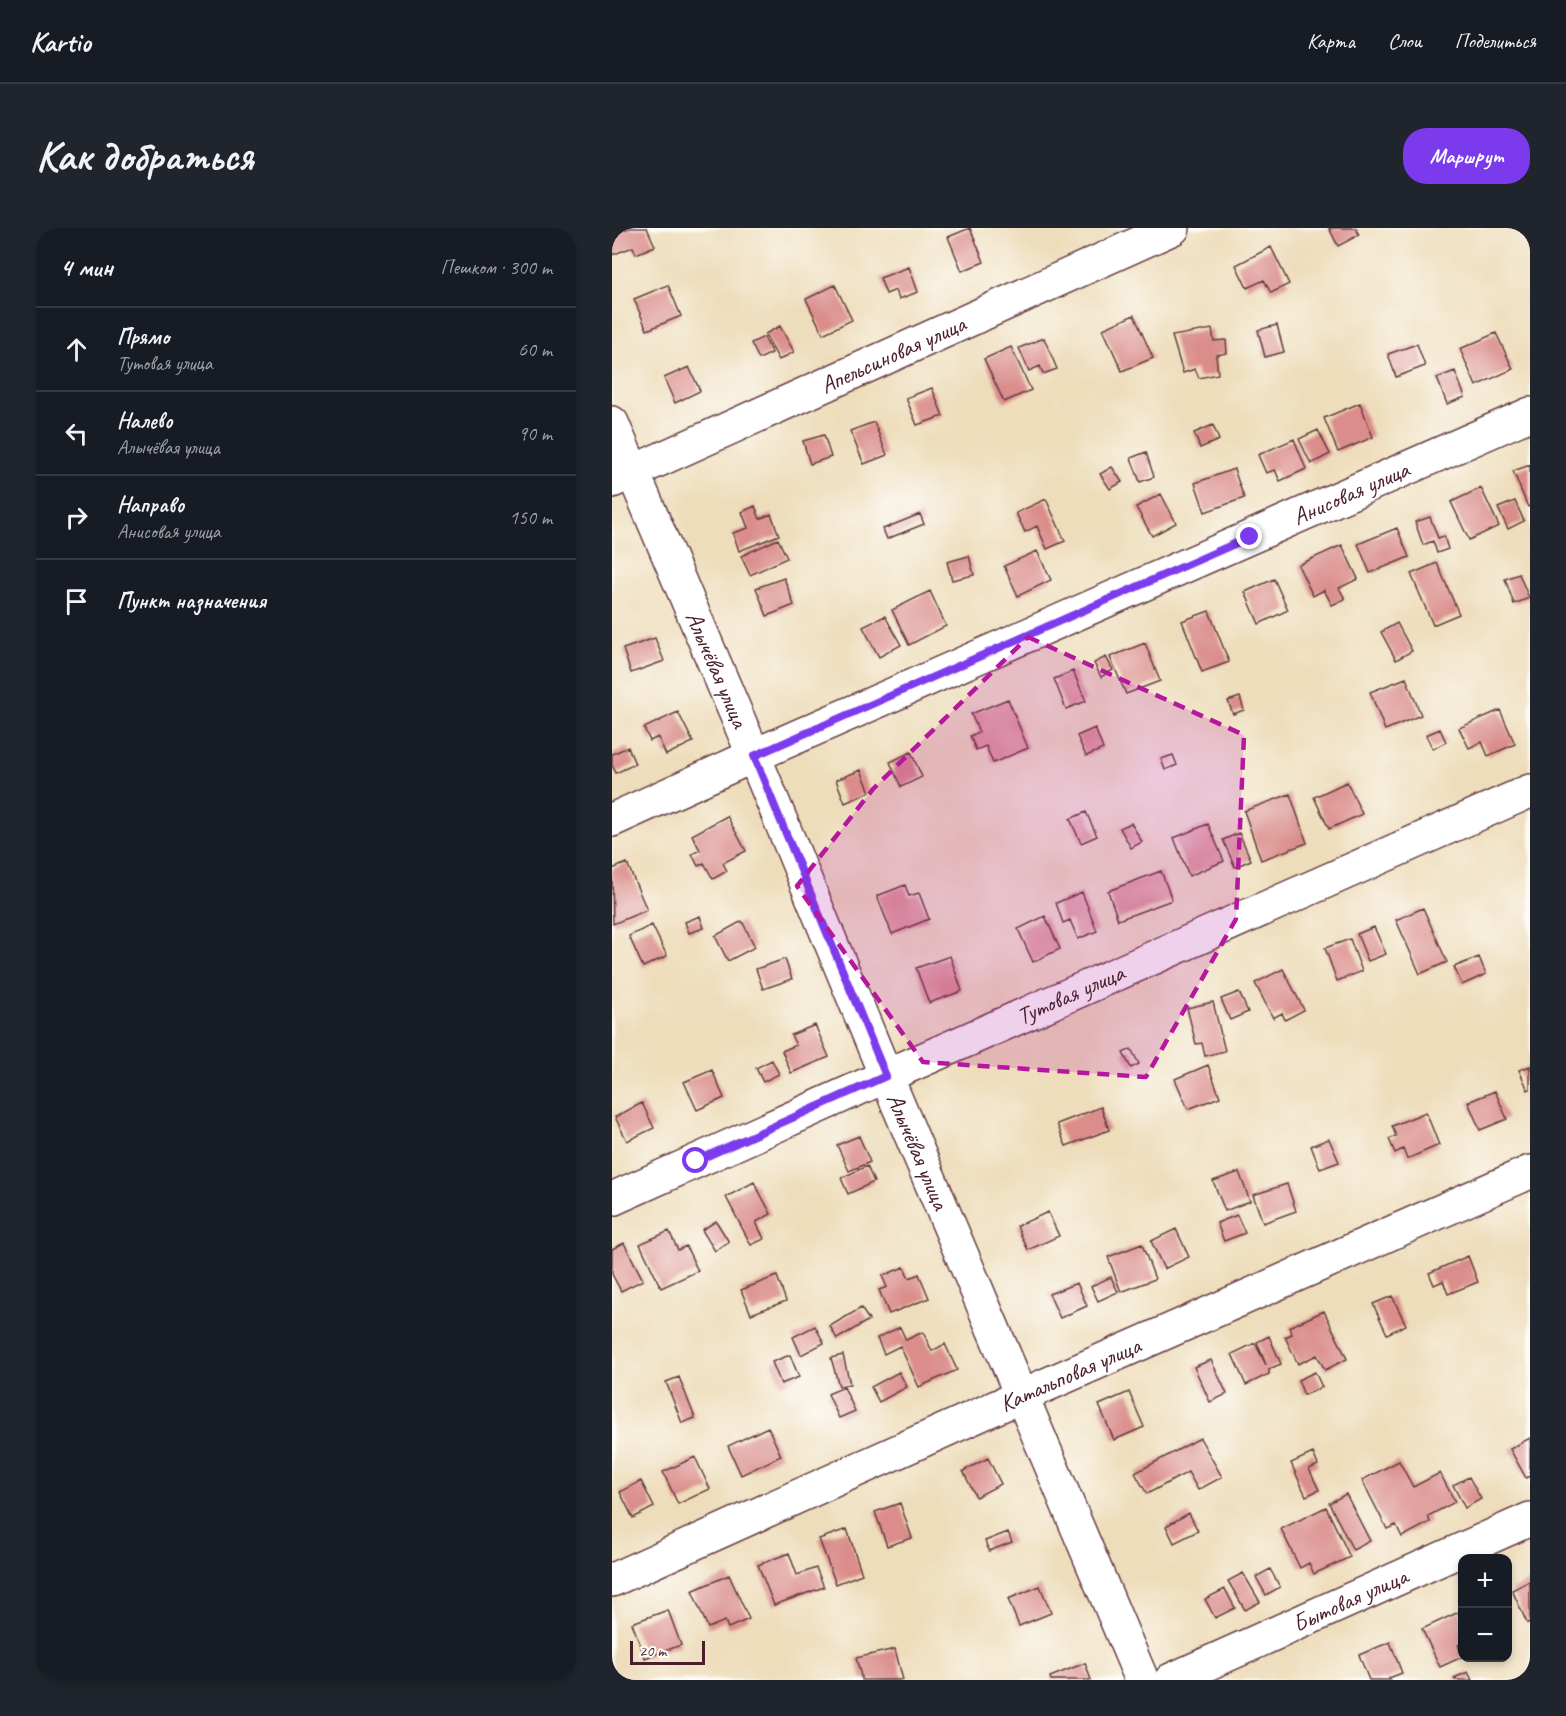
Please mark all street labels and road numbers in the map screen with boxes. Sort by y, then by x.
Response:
street label: Апельсиновая улица [815,308,971,400]
street label: Анисовая улица [1288,453,1415,532]
street label: Алычёвая улица [679,607,756,733]
street label: Тутовая улица [1012,957,1130,1031]
street label: Алычёвая улица [880,1089,956,1215]
street label: Катальповая улица [995,1330,1146,1419]
street label: Бытовая улица [1288,1560,1414,1639]

